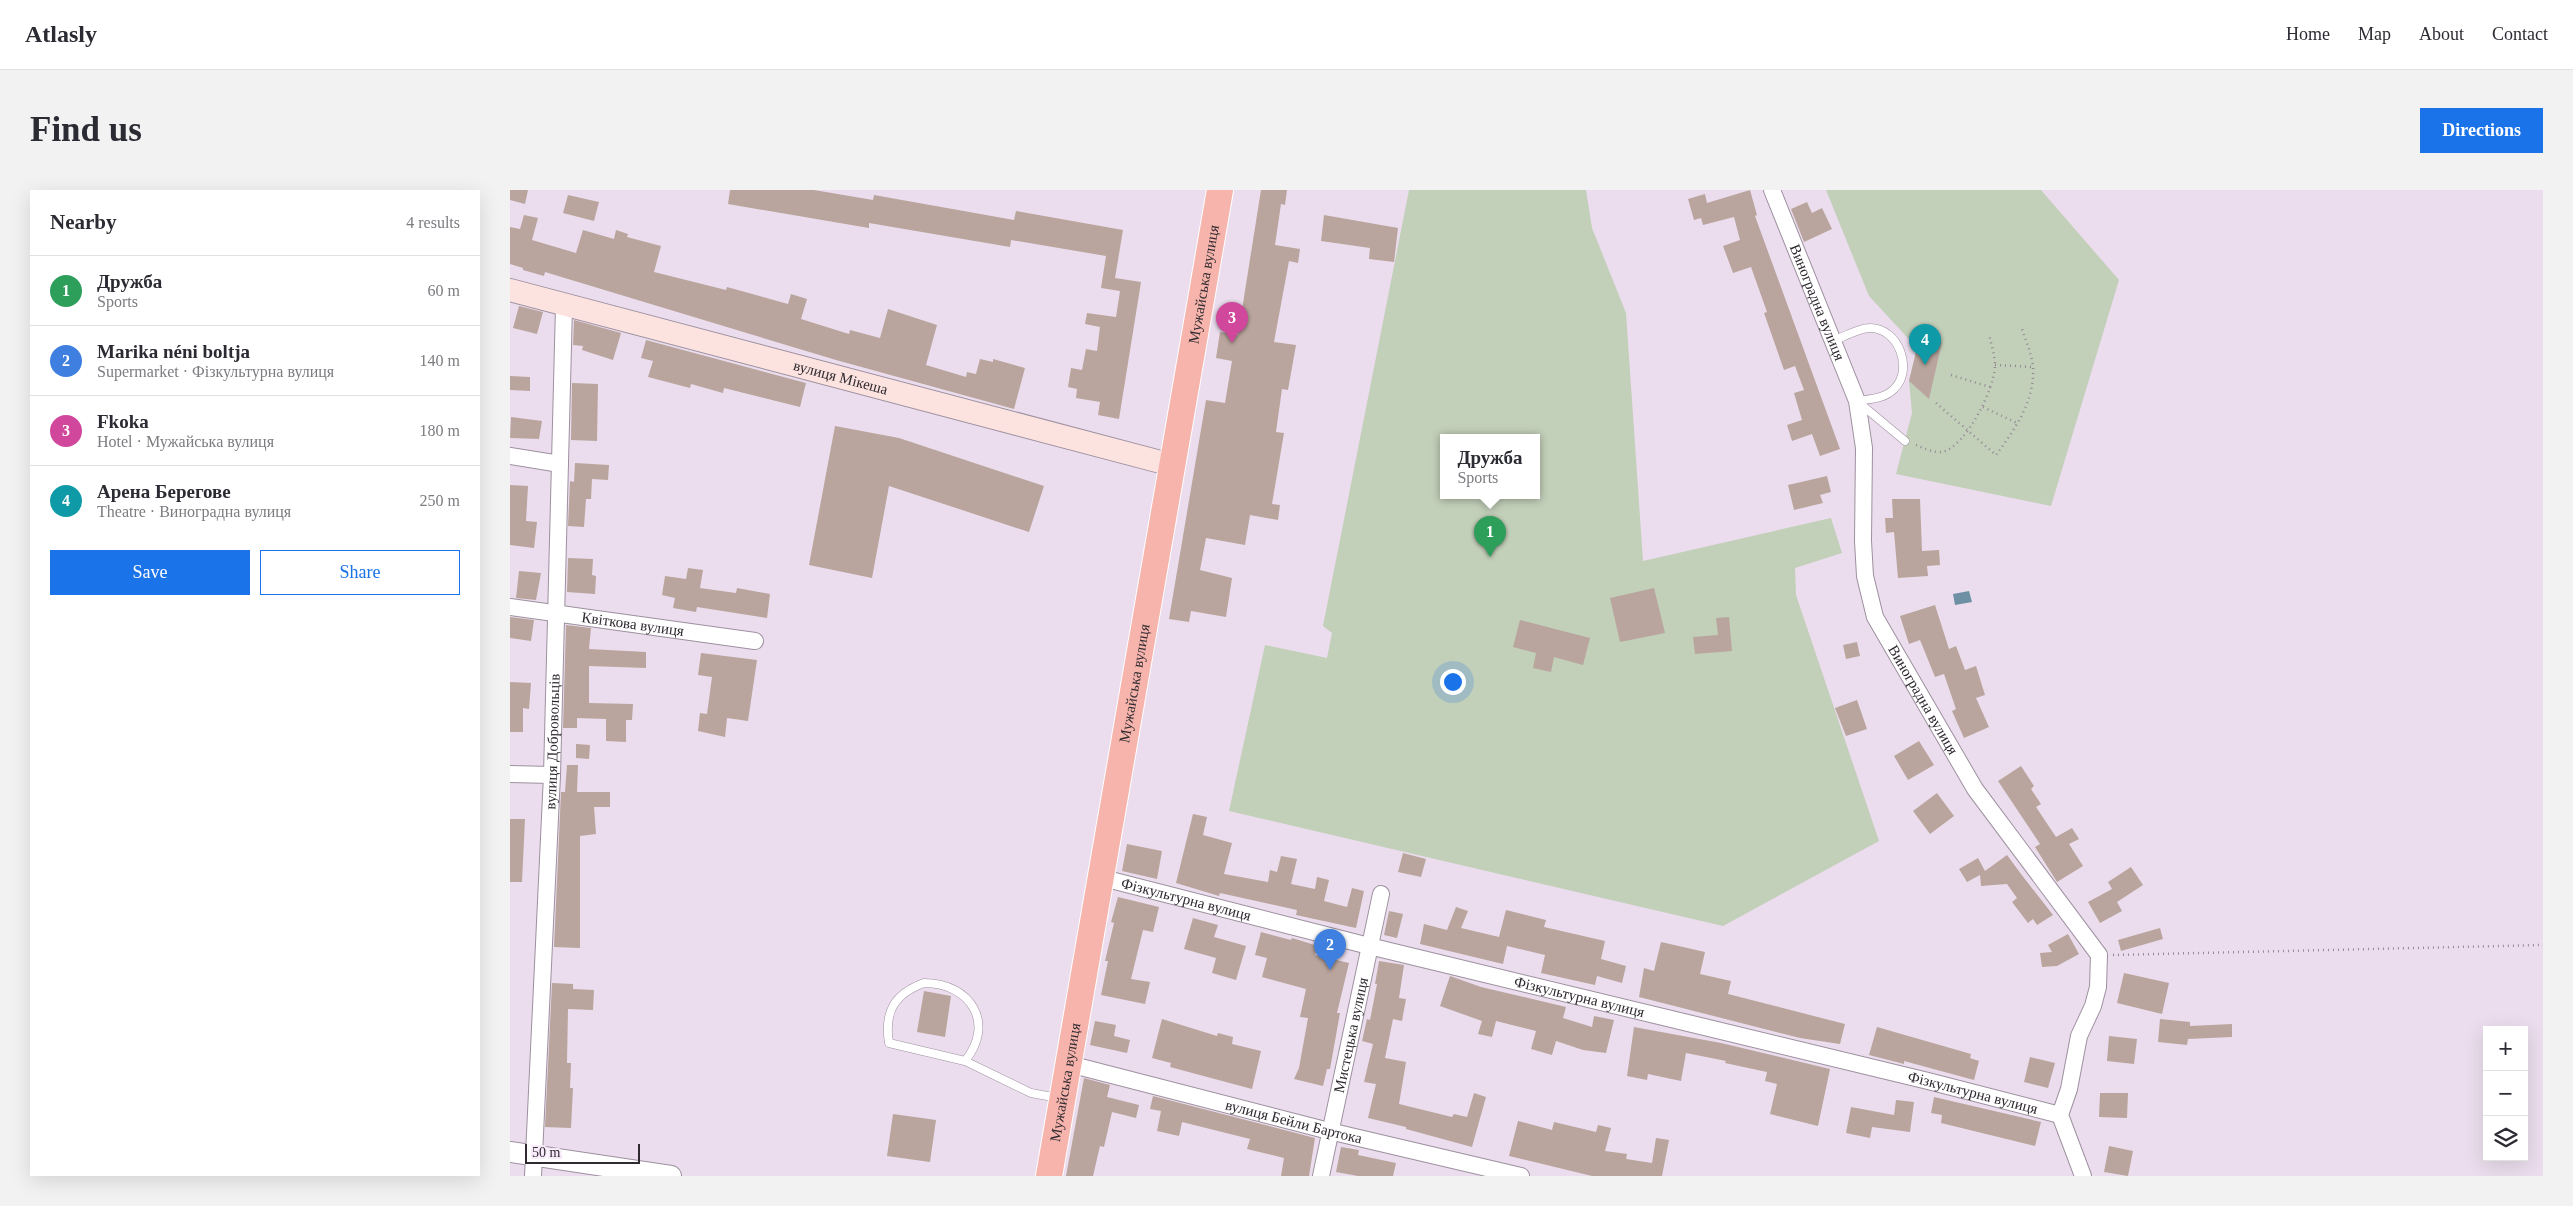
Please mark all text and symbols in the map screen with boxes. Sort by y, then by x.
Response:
text: Atlasly [25,21,97,47]
text: Home [2286,24,2330,44]
text: Map [2358,24,2391,44]
text: About [2419,24,2464,44]
text: Contact [2492,24,2548,44]
button: Directions [2420,108,2543,153]
text: Find us [30,110,142,149]
text: Nearby [50,210,117,234]
text: 4 results [406,214,460,231]
street label: Мужайська вулиця [1185,224,1222,345]
street label: Виноградна вулиця [1787,242,1848,363]
text: Дружба [97,271,162,292]
text: 1 [62,282,70,299]
text: 60 m [428,282,460,299]
text: Sports [97,293,138,310]
pin: 3 [1216,302,1248,343]
pin: 4 [1909,324,1941,365]
text: Marika néni boltja [97,341,250,362]
text: 2 [62,352,70,369]
text: 140 m [420,352,460,369]
street label: вулиця Мікеша [792,357,890,398]
text: Supermarket · Фізкультурна вулиця [97,363,334,380]
text: Fkoka [97,411,149,432]
text: 3 [62,422,70,439]
text: 180 m [420,422,460,439]
text: Hotel · Мужайська вулиця [97,433,274,450]
popup [1440,434,1540,499]
text: Дружба [1457,447,1523,468]
text: Sports [1457,469,1498,486]
text: Арена Берегове [97,481,231,502]
text: 4 [62,492,70,509]
text: 250 m [420,492,460,509]
text: Theatre · Виноградна вулиця [97,503,291,520]
pin: 1 [1474,516,1506,557]
button: Save [50,550,250,595]
button: Share [260,550,460,595]
street label: Квіткова вулиця [581,609,685,639]
street label: Мужайська вулиця [1116,623,1153,744]
street label: Виноградна вулиця [1885,642,1961,757]
your location [1440,669,1466,695]
street label: вулиця Добровольців [542,673,563,810]
street label: Фізкультурна вулиця [1120,875,1253,924]
pin: 2 [1314,929,1346,970]
street label: Фізкультурна вулиця [1513,973,1646,1020]
street label: Мистецька вулиця [1331,976,1371,1094]
street label: Мужайська вулиця [1047,1022,1083,1143]
map controls [2483,1026,2528,1161]
button: + [2483,1026,2528,1071]
street label: Фізкультурна вулиця [1906,1068,2039,1117]
button: − [2483,1071,2528,1116]
street label: вулиця Бейли Бартока [1224,1097,1364,1147]
button: layers [2483,1116,2528,1161]
scale bar [525,1141,640,1164]
text: 50 m [532,1145,560,1160]

